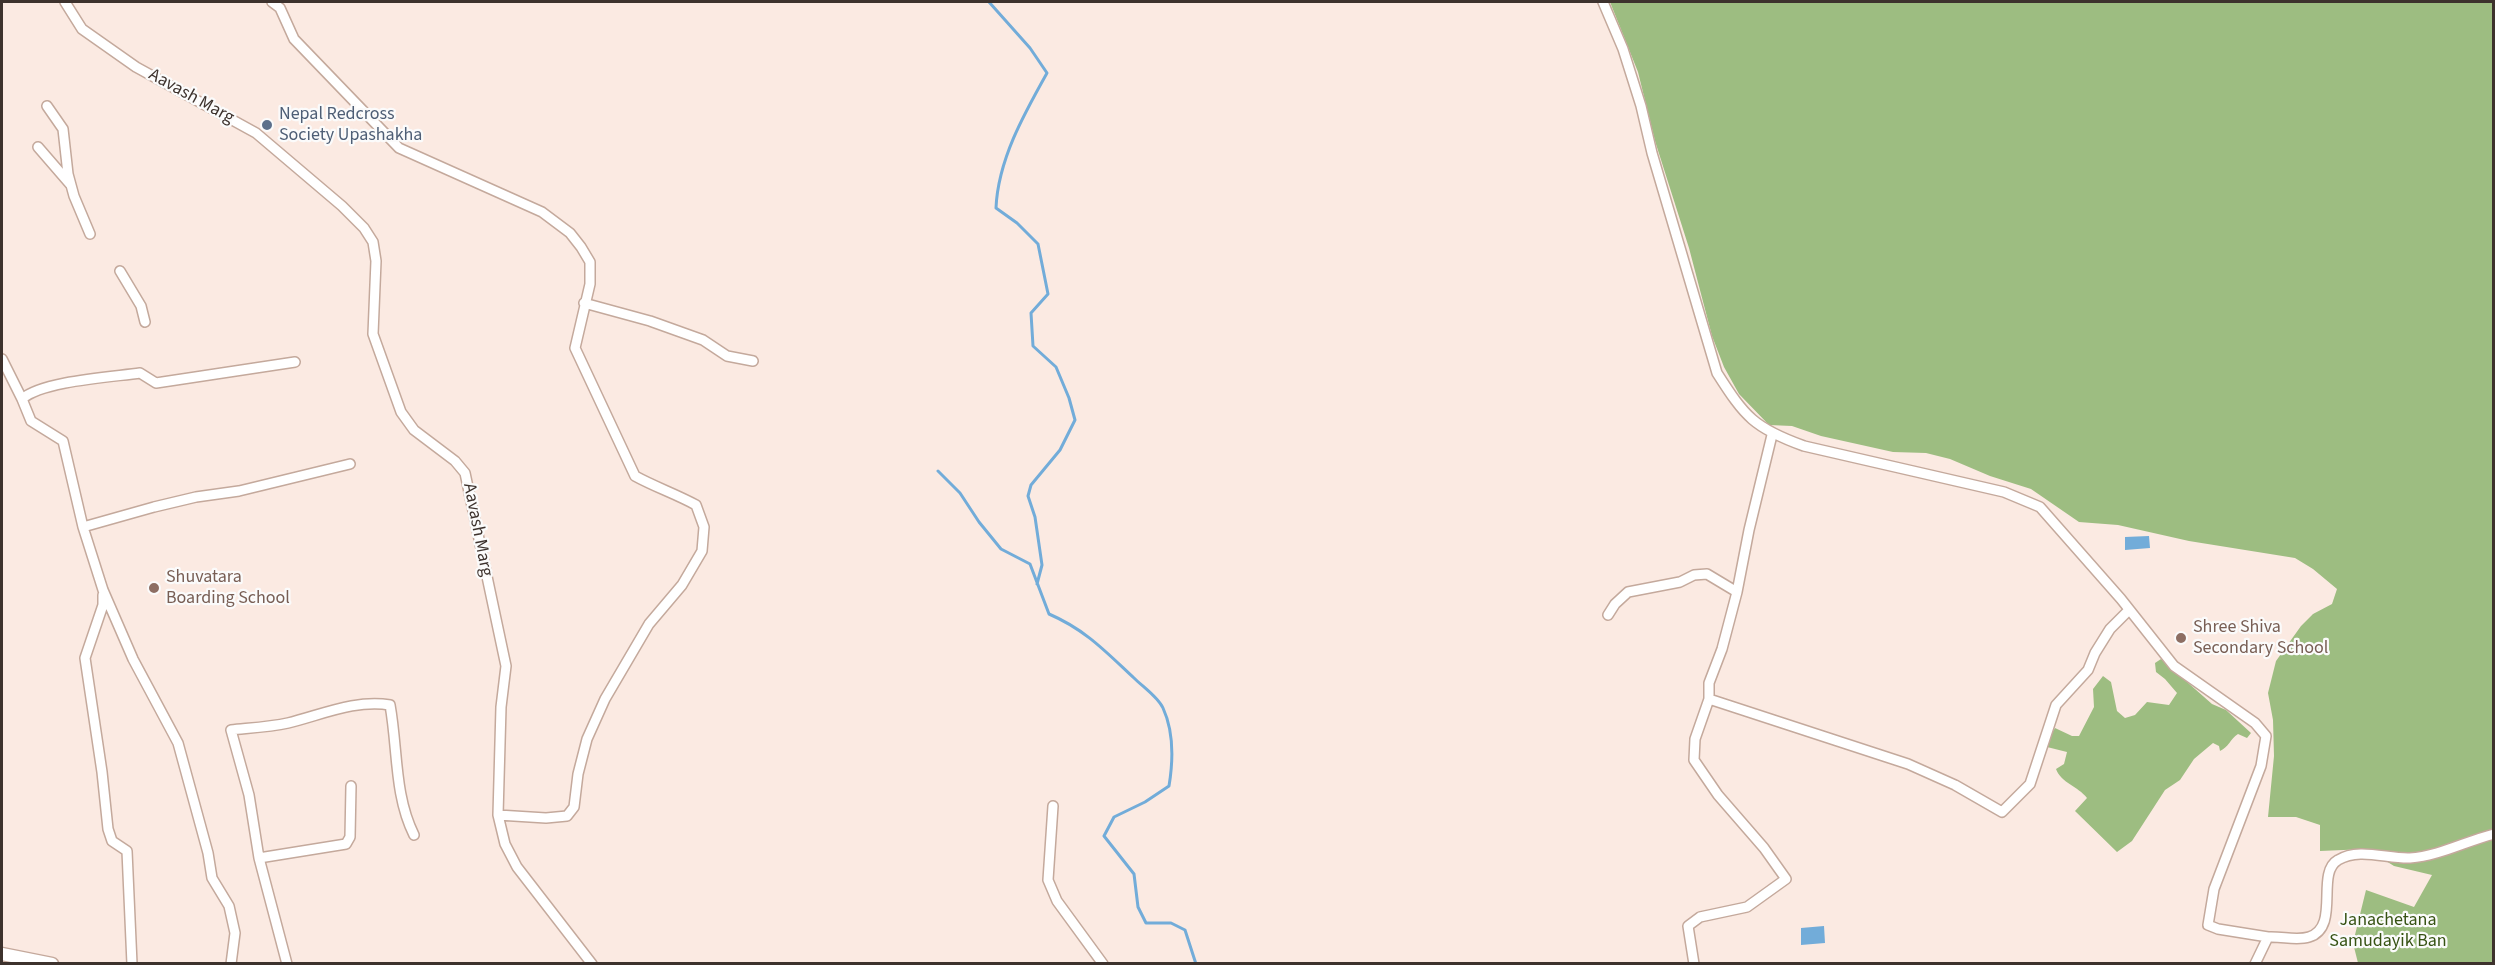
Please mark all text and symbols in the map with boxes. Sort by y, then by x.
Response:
street label: Aavash Marg [144,65,238,129]
place label: Nepal Redcross Society Upashakha [279,104,422,146]
marker: Nepal Redcross Society Upashakha [260,118,274,132]
street label: Aavash Marg [457,482,497,578]
place label: Shuvatara Boarding School [166,567,290,610]
marker: Shuvatara Boarding School [147,581,161,595]
place label: Shree Shiva Secondary School [2193,617,2328,660]
marker: Shree Shiva Secondary School [2174,631,2188,645]
park label: Janachetana Samudayik Ban [2329,910,2447,952]

